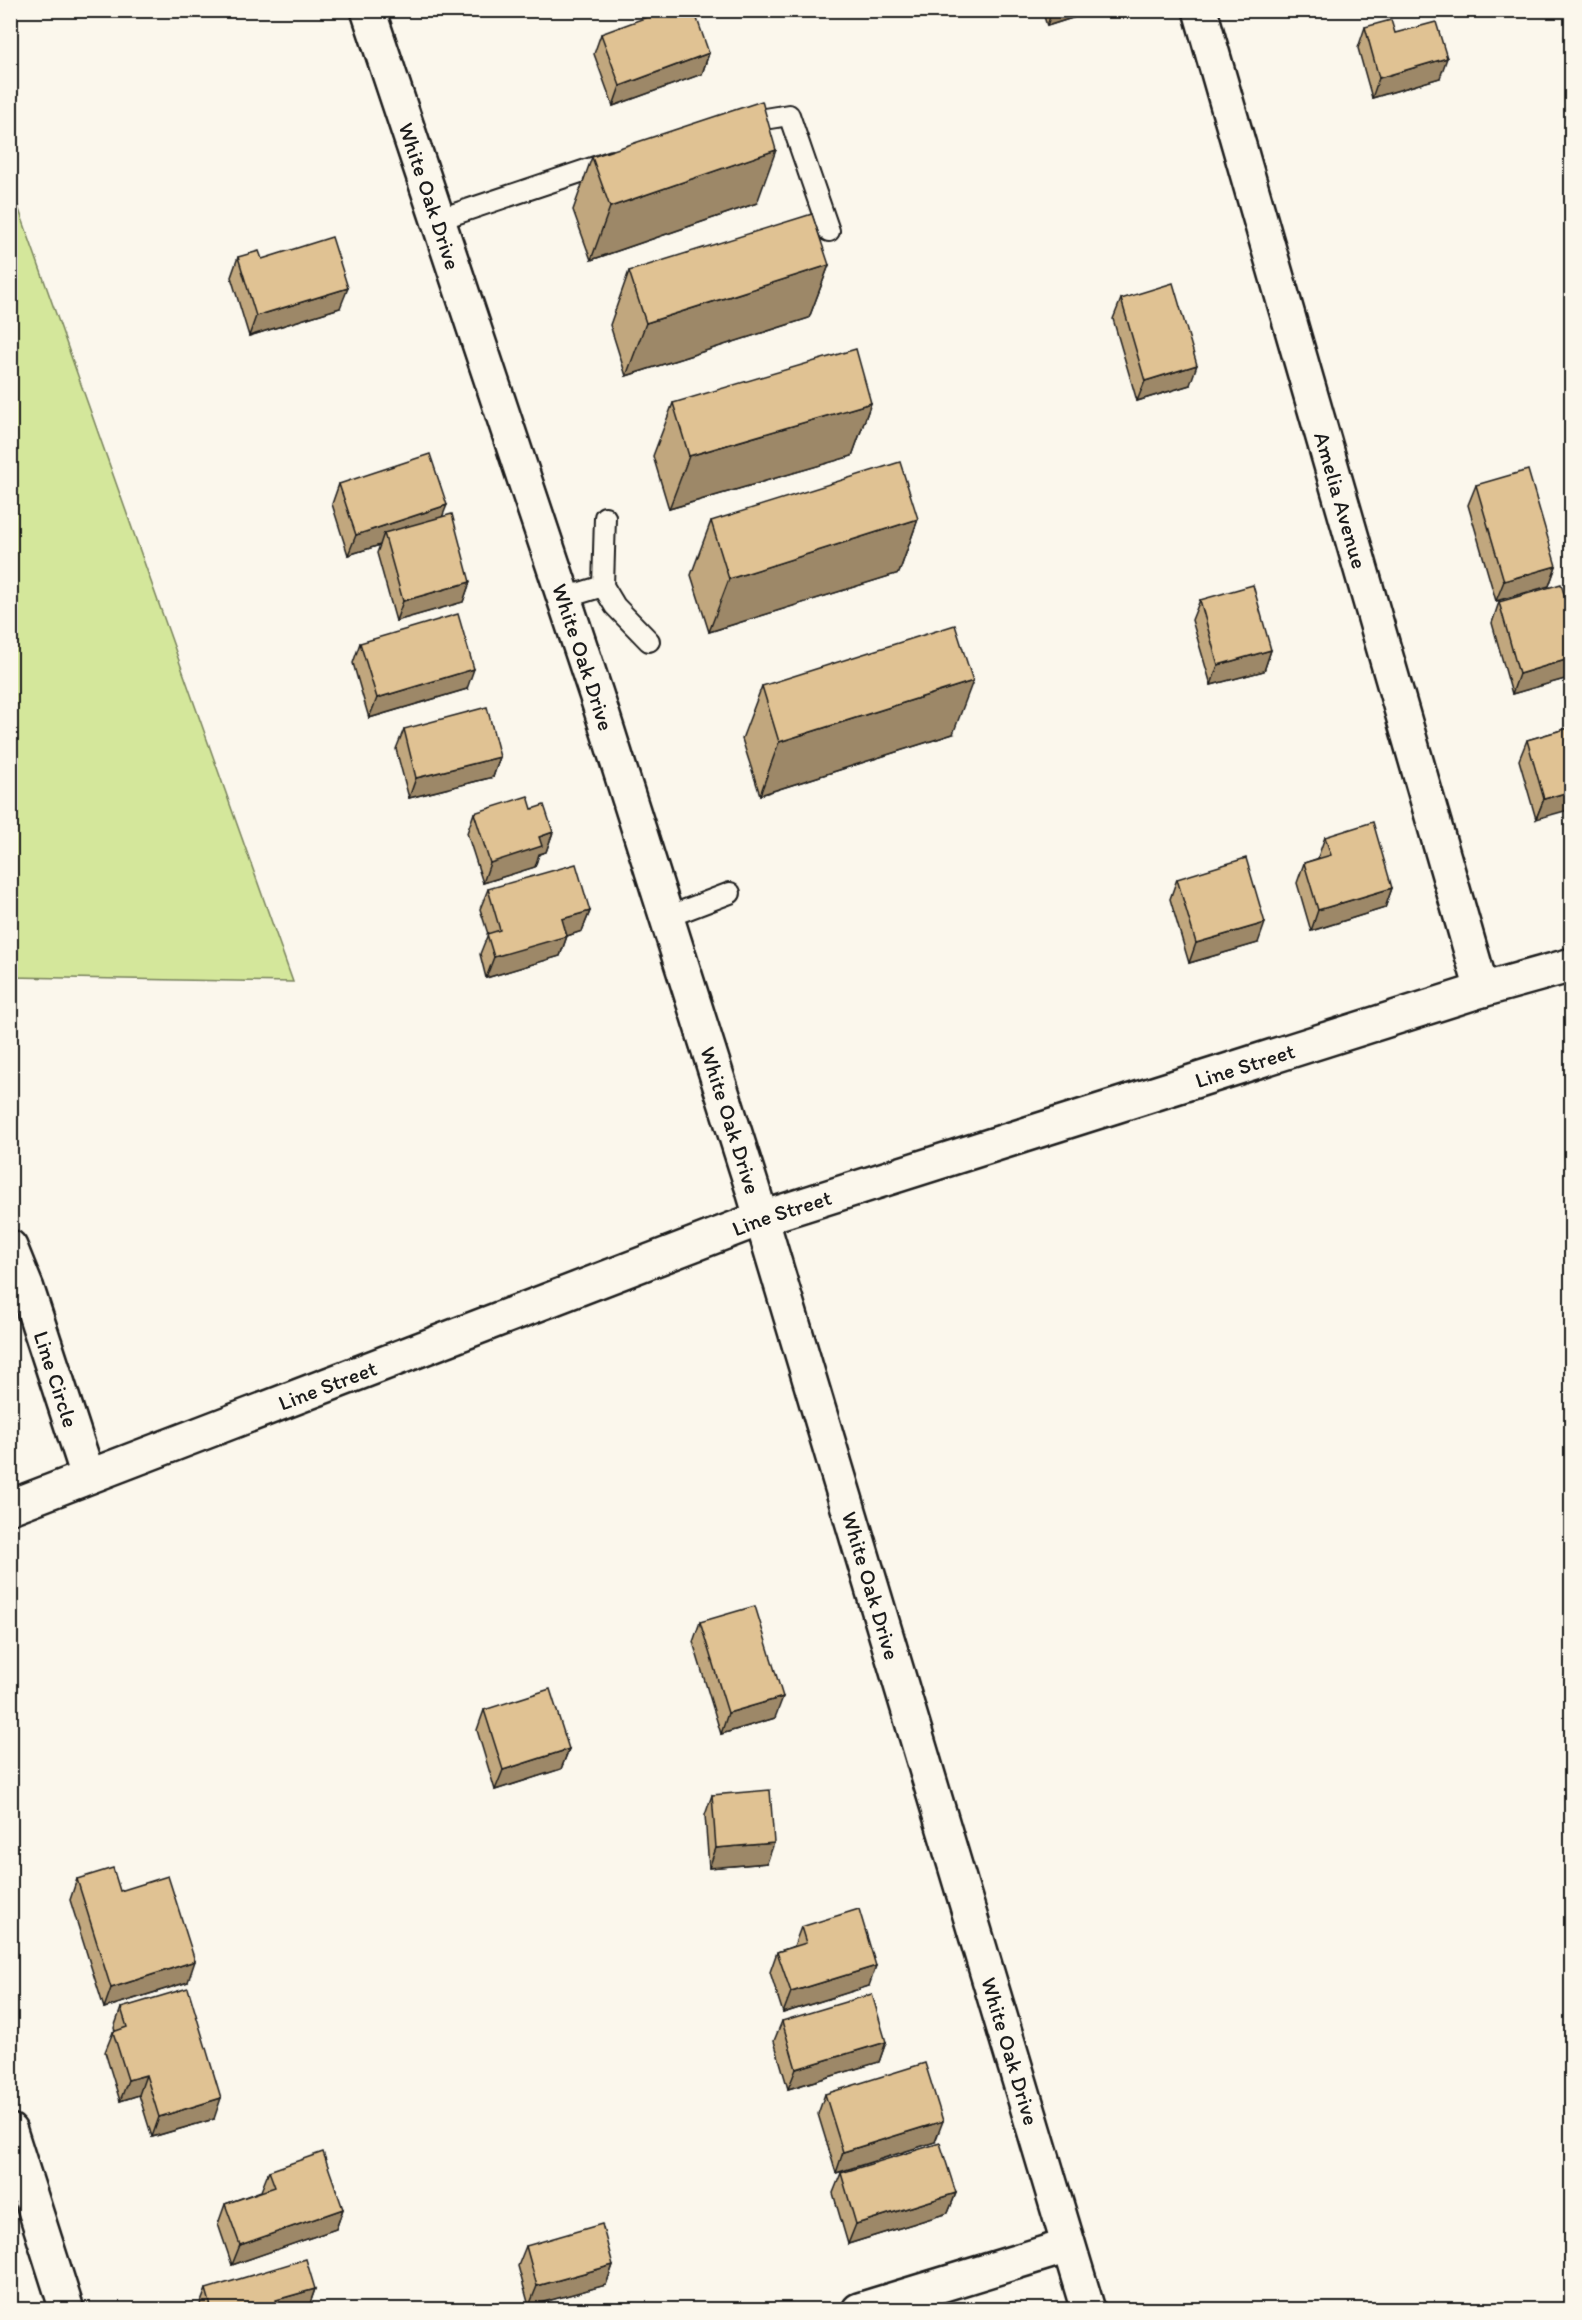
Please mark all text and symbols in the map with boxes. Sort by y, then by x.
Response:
street label: White Oak Drive [392,119,467,273]
street label: Amelia Avenue [1308,429,1373,572]
street label: White Oak Drive [546,580,620,734]
street label: Line Street [1192,1037,1298,1094]
street label: White Oak Drive [694,1043,766,1197]
street label: Line Street [728,1184,835,1242]
street label: Line Circle [28,1328,84,1431]
street label: Line Street [274,1354,381,1417]
street label: White Oak Drive [836,1508,906,1663]
street label: White Oak Drive [975,1974,1045,2128]

